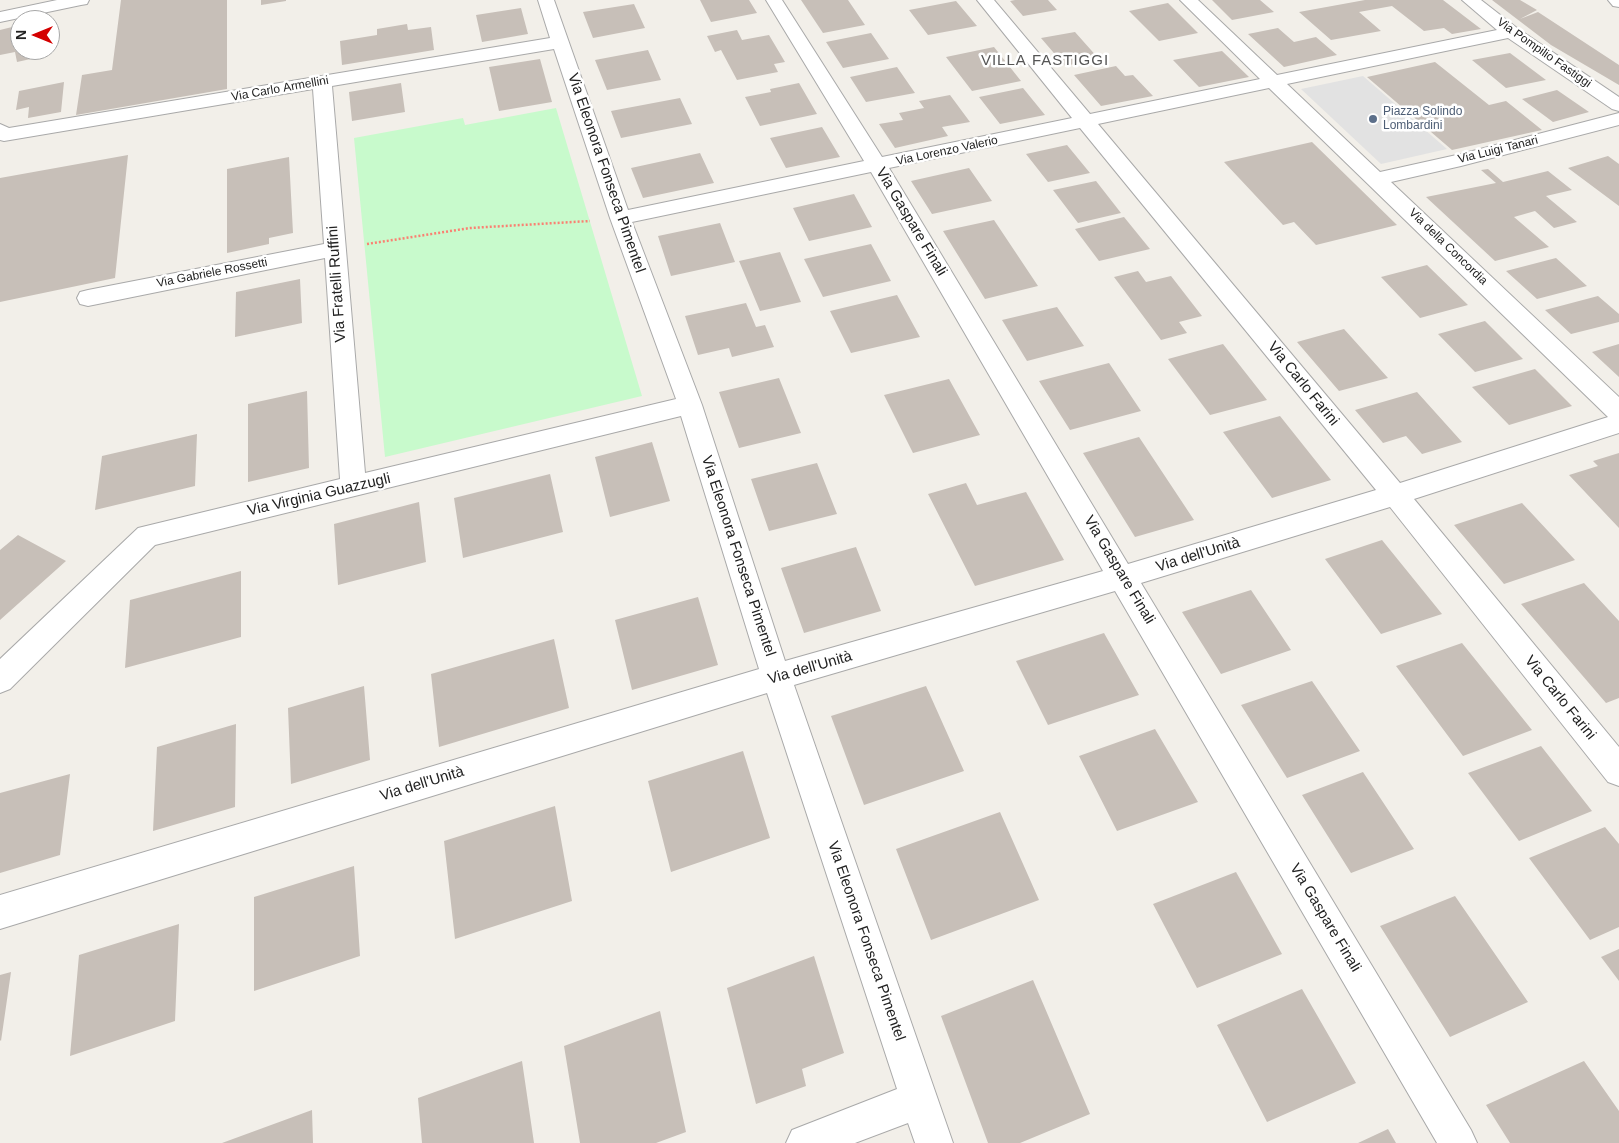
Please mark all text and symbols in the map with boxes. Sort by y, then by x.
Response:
north arrow [10,10,60,60]
street label: Via Pompilio Fastiggi [1494,15,1594,91]
text: N [13,30,29,40]
district label: VILLA FASTIGGI [979,52,1111,70]
street label: Via Eleonora Fonseca Pimentel [563,71,649,275]
street label: Via Carlo Armellini [230,73,330,105]
place label: Piazza Solindo Lombardini [1383,105,1462,133]
marker: Piazza Solindo Lombardini [1367,113,1379,125]
street label: Via Lorenzo Valerio [895,133,999,169]
street label: Via Luigi Tanari [1457,133,1539,167]
street label: Via Gaspare Finali [872,165,950,279]
street label: Via della Concordia [1406,206,1490,288]
street label: Via Fratelli Ruffini [324,225,350,343]
street label: Via Gabriele Rossetti [155,255,269,291]
street label: Via Carlo Farini [1264,338,1342,430]
street label: Via Eleonora Fonseca Pimentel [697,453,779,659]
street label: Via Virginia Guazzugli [246,470,392,520]
street label: Via Gaspare Finali [1080,513,1158,627]
street label: Via dell'Unità [1154,534,1242,576]
street label: Via dell'Unità [766,647,854,689]
street label: Via Carlo Farini [1521,652,1599,744]
street label: Via dell'Unità [378,763,466,805]
street label: Via Eleonora Fonseca Pimentel [823,839,909,1043]
street label: Via Gaspare Finali [1286,861,1364,975]

